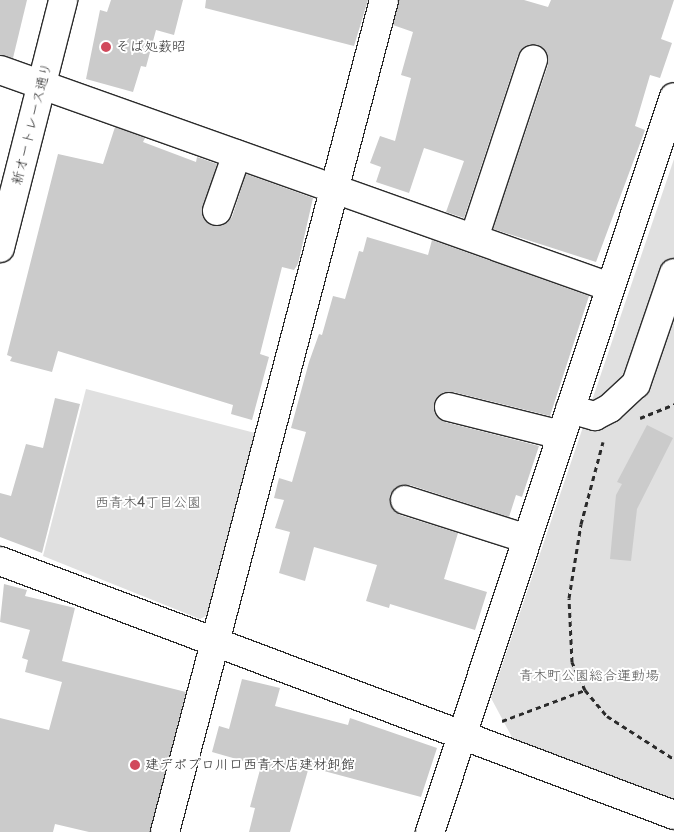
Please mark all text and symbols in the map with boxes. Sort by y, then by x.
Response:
place label: そば処薮昭 [116,39,186,55]
marker: そば処薮昭 [100,41,112,53]
street label: 新オートレース通り [9,61,55,187]
park label: 西青木4丁目公園 [95,495,201,511]
park label: 青木町公園総合運動場 [519,668,659,684]
place label: 建デポプロ川口西青木店建材卸館 [145,757,355,773]
marker: 建デポプロ川口西青木店建材卸館 [129,759,141,771]

